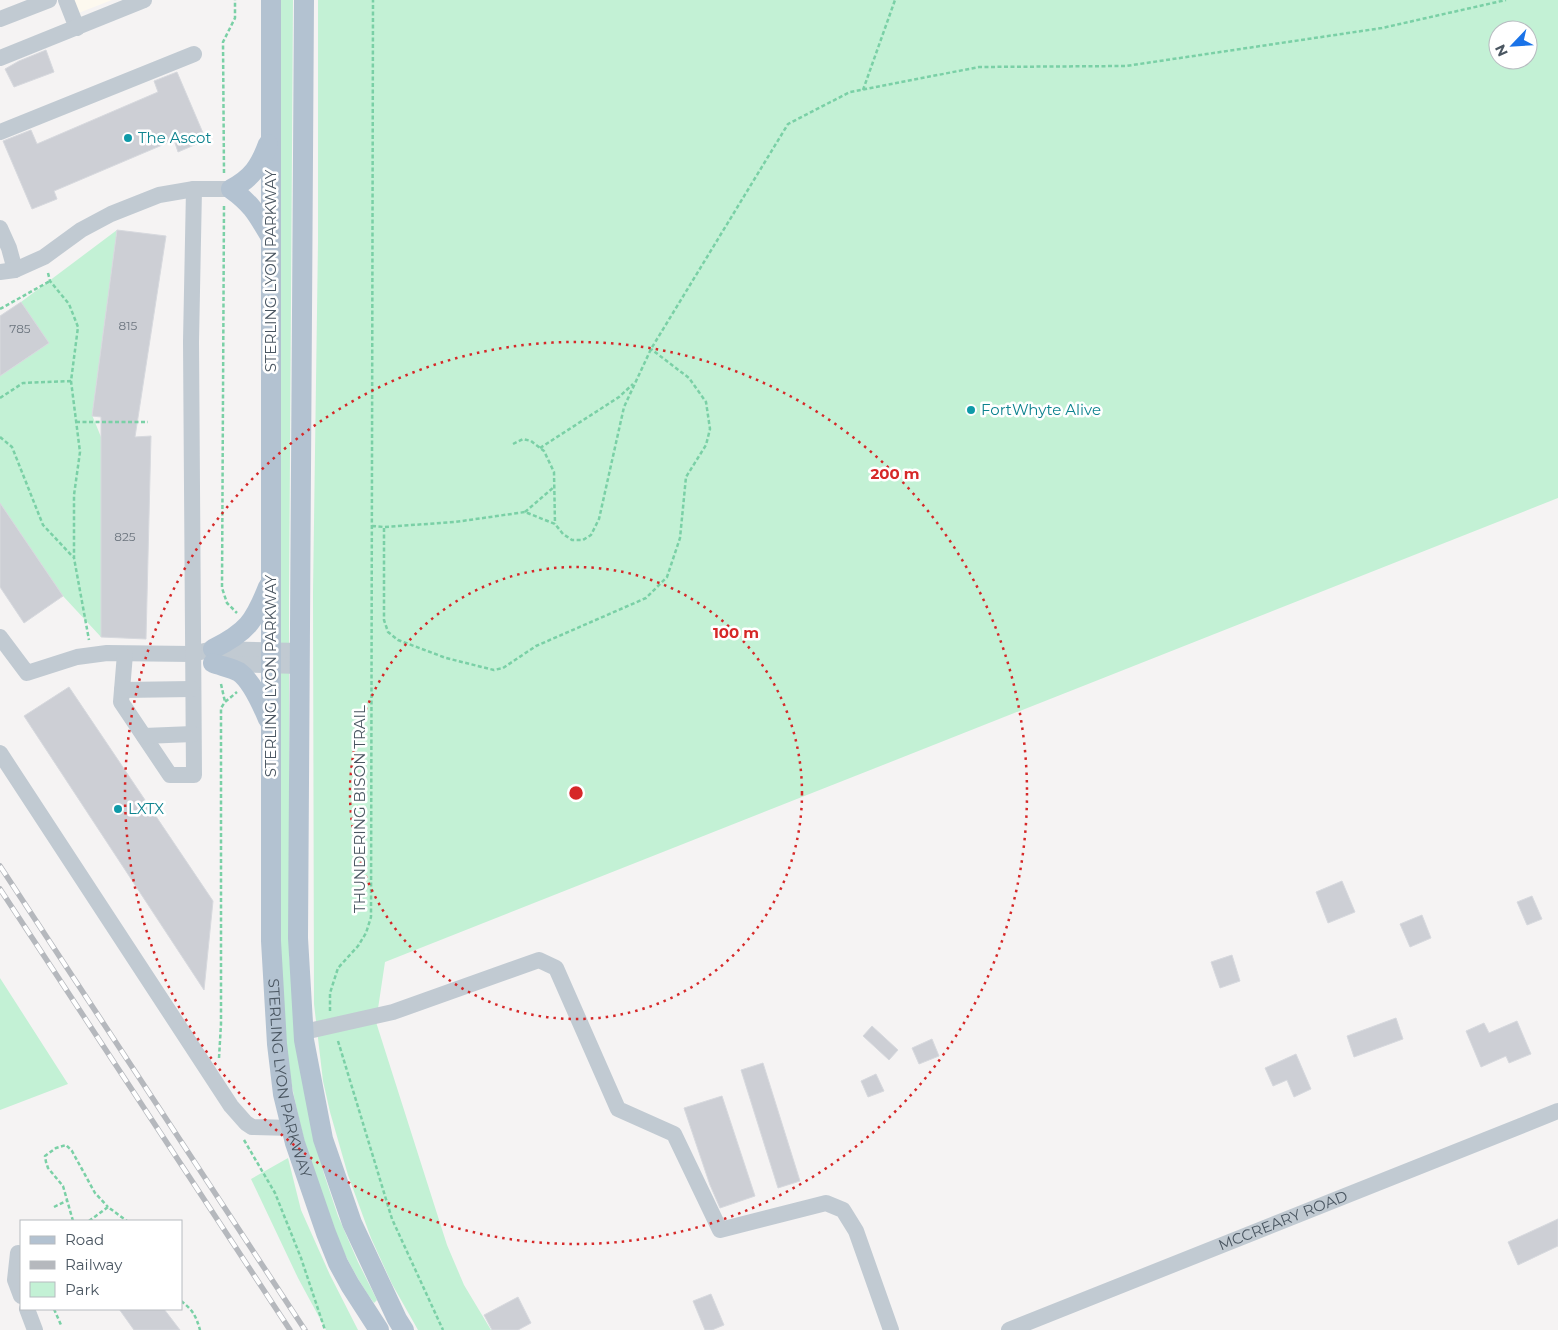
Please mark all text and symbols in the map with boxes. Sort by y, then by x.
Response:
north arrow [1488,20,1538,70]
text: N [1491,42,1512,59]
place label: The Ascot [138,128,212,147]
marker: The Ascot [122,132,134,144]
street label: STERLING LYON PARKWAY [261,169,280,372]
house number: 815 [119,318,138,333]
house number: 785 [9,321,31,336]
place label: FortWhyte Alive [981,400,1101,419]
marker: FortWhyte Alive [965,404,977,416]
text: 200 m [870,464,920,483]
house number: 825 [114,529,136,544]
street label: STERLING LYON PARKWAY [261,574,280,777]
text: 100 m [713,623,759,642]
street label: THUNDERING BISON TRAIL [350,705,369,913]
centre of rings [567,784,585,802]
place label: LXTX [128,799,164,818]
marker: LXTX [112,803,124,815]
street label: STERLING LYON PARKWAY [264,978,316,1181]
street label: MCCREARY ROAD [1215,1186,1350,1255]
legend [20,1220,182,1310]
text: Road [65,1230,104,1249]
text: Railway [65,1255,123,1274]
text: Park [65,1280,99,1299]

